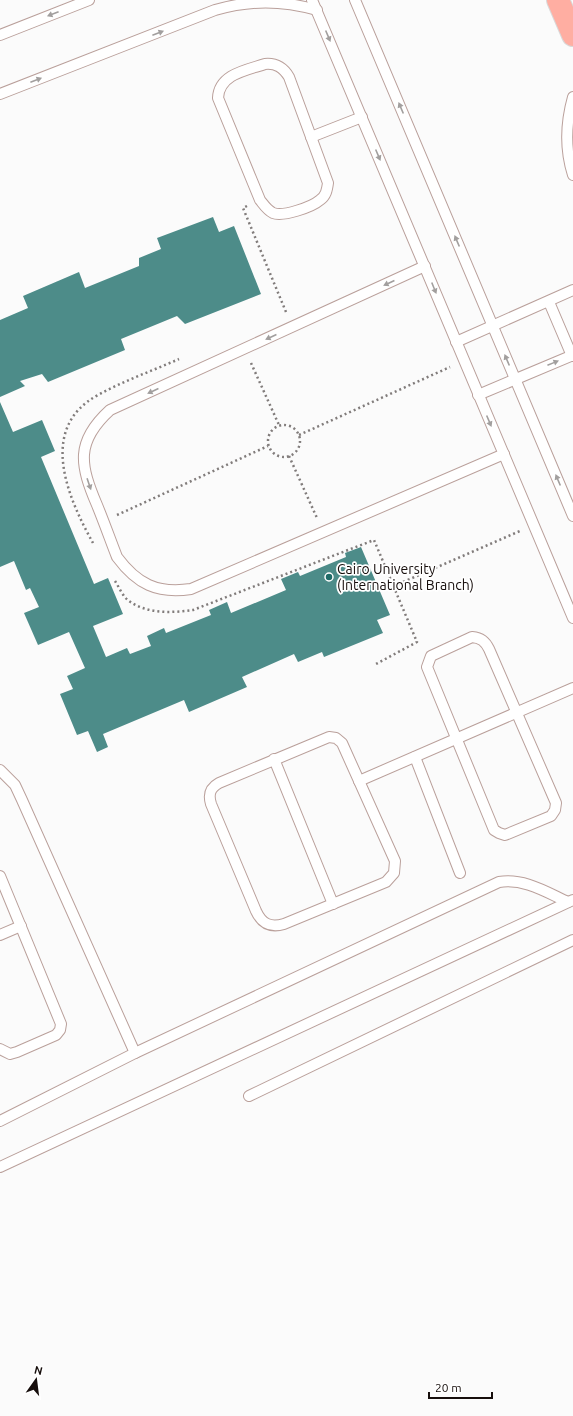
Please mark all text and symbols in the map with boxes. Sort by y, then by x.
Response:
one-way arrow [46,12,58,18]
one-way arrow [152,29,164,35]
one-way arrow [325,30,331,42]
one-way arrow [31,76,43,82]
one-way arrow [398,102,404,114]
one-way arrow [376,150,382,162]
one-way arrow [454,235,460,246]
one-way arrow [383,280,395,286]
one-way arrow [431,283,437,295]
one-way arrow [265,333,277,340]
one-way arrow [504,354,510,366]
one-way arrow [547,360,559,366]
one-way arrow [147,388,158,394]
one-way arrow [487,416,493,428]
one-way arrow [555,475,561,486]
one-way arrow [86,478,92,490]
place label: Cairo University (International Branch) [337,561,474,593]
marker: Cairo University (International Branch) [324,572,334,582]
north arrow [16,1360,56,1400]
text: N [33,1363,44,1377]
scale bar [429,1374,492,1400]
text: 20 m [435,1381,462,1394]

